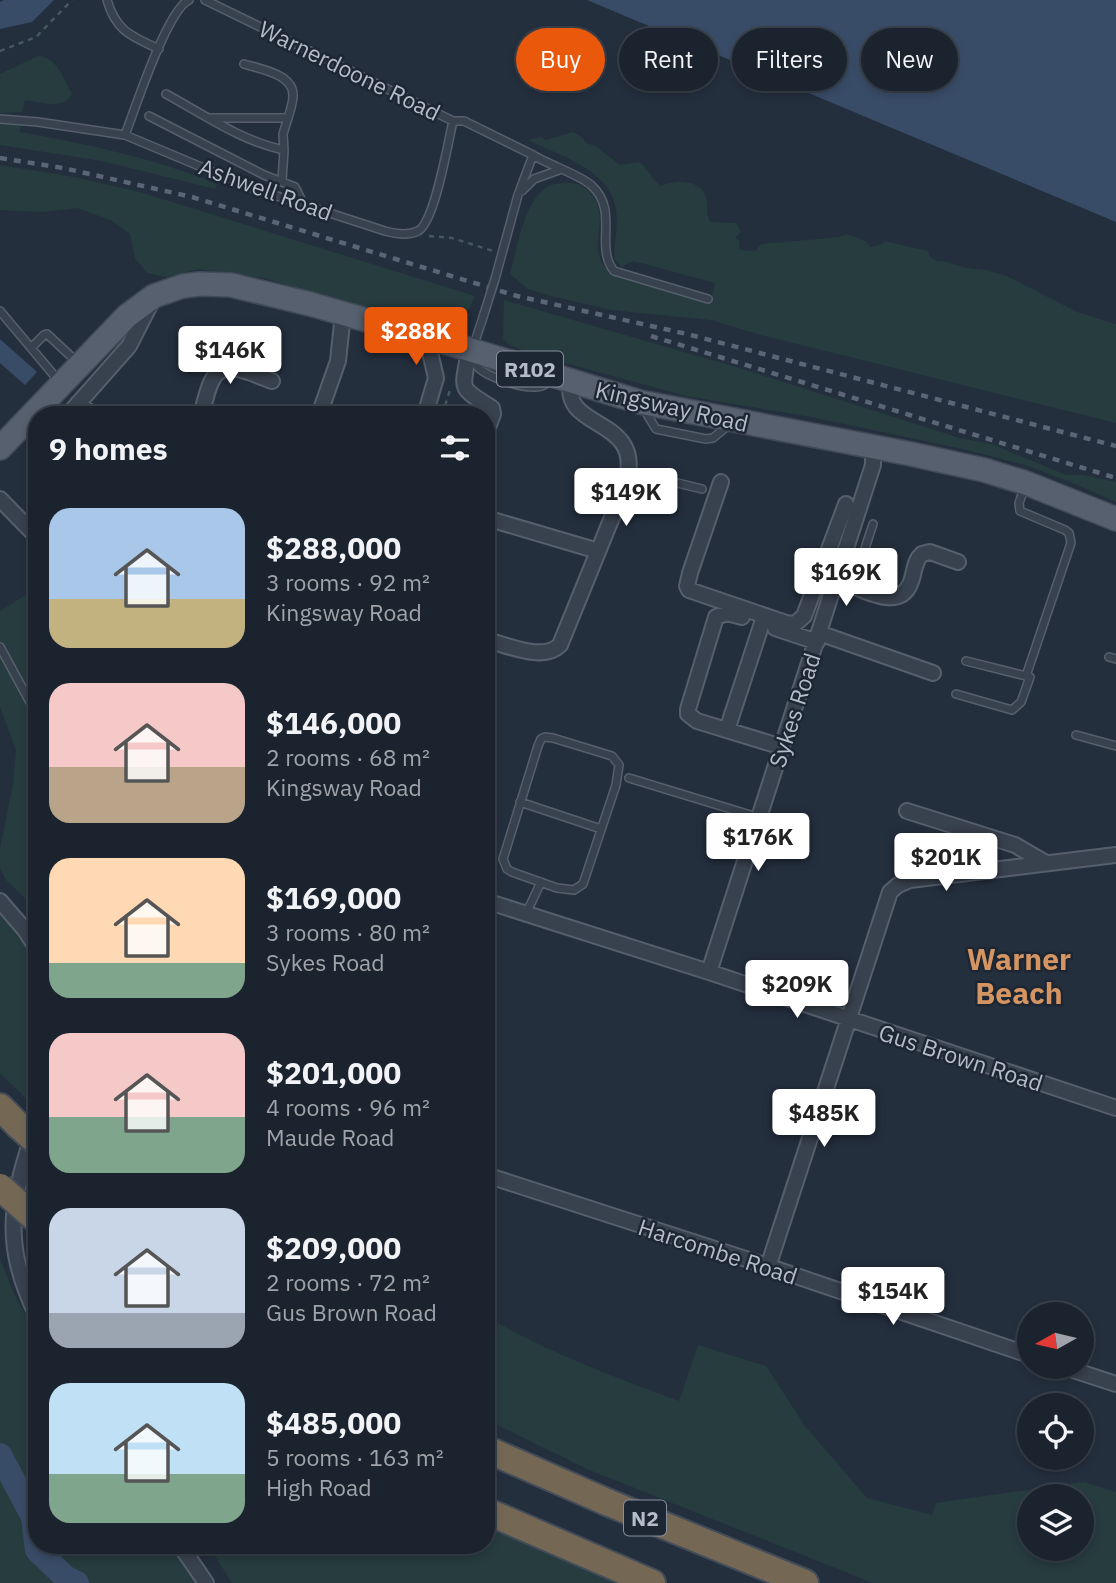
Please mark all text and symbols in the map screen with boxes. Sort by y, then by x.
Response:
street label: Warnerdoone Road [254,13,446,127]
chip: Buy [516,28,605,91]
chip: Rent [619,28,718,91]
chip: Filters [732,28,847,91]
chip: New [861,28,958,91]
street label: Ashwell Road [195,151,337,227]
pin: $288K [367,308,465,367]
text: $288K [380,315,452,345]
pin: $146K [181,326,279,386]
text: $146K [194,334,266,364]
road number: R102 [497,352,563,386]
street label: Kingsway Road [593,374,751,438]
text: 9 homes [49,429,168,468]
icon: filters [436,429,474,467]
pin: $149K [577,468,675,528]
text: $149K [590,476,662,506]
text: $288,000 [266,528,401,567]
icon: home [105,536,189,620]
pin: $169K [797,548,895,608]
text: $169K [810,556,882,586]
text: 3 rooms · 92 m² [266,567,430,597]
text: Kingsway Road [266,597,422,627]
street label: Sykes Road [761,649,827,771]
text: $146,000 [266,703,401,742]
icon: home [105,711,189,795]
text: 2 rooms · 68 m² [266,742,430,772]
text: Kingsway Road [266,772,422,802]
pin: $176K [709,814,807,873]
text: $176K [722,821,794,851]
pin: $201K [897,834,995,893]
text: $201K [910,841,982,871]
text: $169,000 [266,878,401,917]
icon: home [105,886,189,970]
text: 3 rooms · 80 m² [266,917,430,947]
district label: Warner Beach [967,939,1071,1012]
text: Sykes Road [266,947,385,977]
pin: $209K [748,960,846,1020]
text: $209K [761,968,833,998]
street label: Gus Brown Road [875,1016,1047,1098]
text: $201,000 [266,1053,401,1092]
icon: home [105,1061,189,1145]
pin: $485K [775,1090,873,1149]
text: 4 rooms · 96 m² [266,1092,430,1122]
text: $485K [788,1097,860,1127]
text: Maude Road [266,1122,394,1152]
street label: Harcombe Road [635,1211,801,1291]
text: $209,000 [266,1228,401,1267]
icon: home [105,1236,189,1320]
text: 2 rooms · 72 m² [266,1267,430,1297]
pin: $154K [844,1268,942,1327]
text: $154K [857,1275,929,1305]
text: Gus Brown Road [266,1297,437,1327]
north arrow [1017,1302,1094,1379]
map controls [1017,1302,1094,1561]
button: locate [1017,1393,1094,1470]
text: $485,000 [266,1403,401,1442]
icon: home [105,1411,189,1495]
text: 5 rooms · 163 m² [266,1442,444,1472]
text: High Road [266,1472,372,1502]
button: layers [1017,1484,1094,1561]
road number: N2 [624,1500,666,1536]

